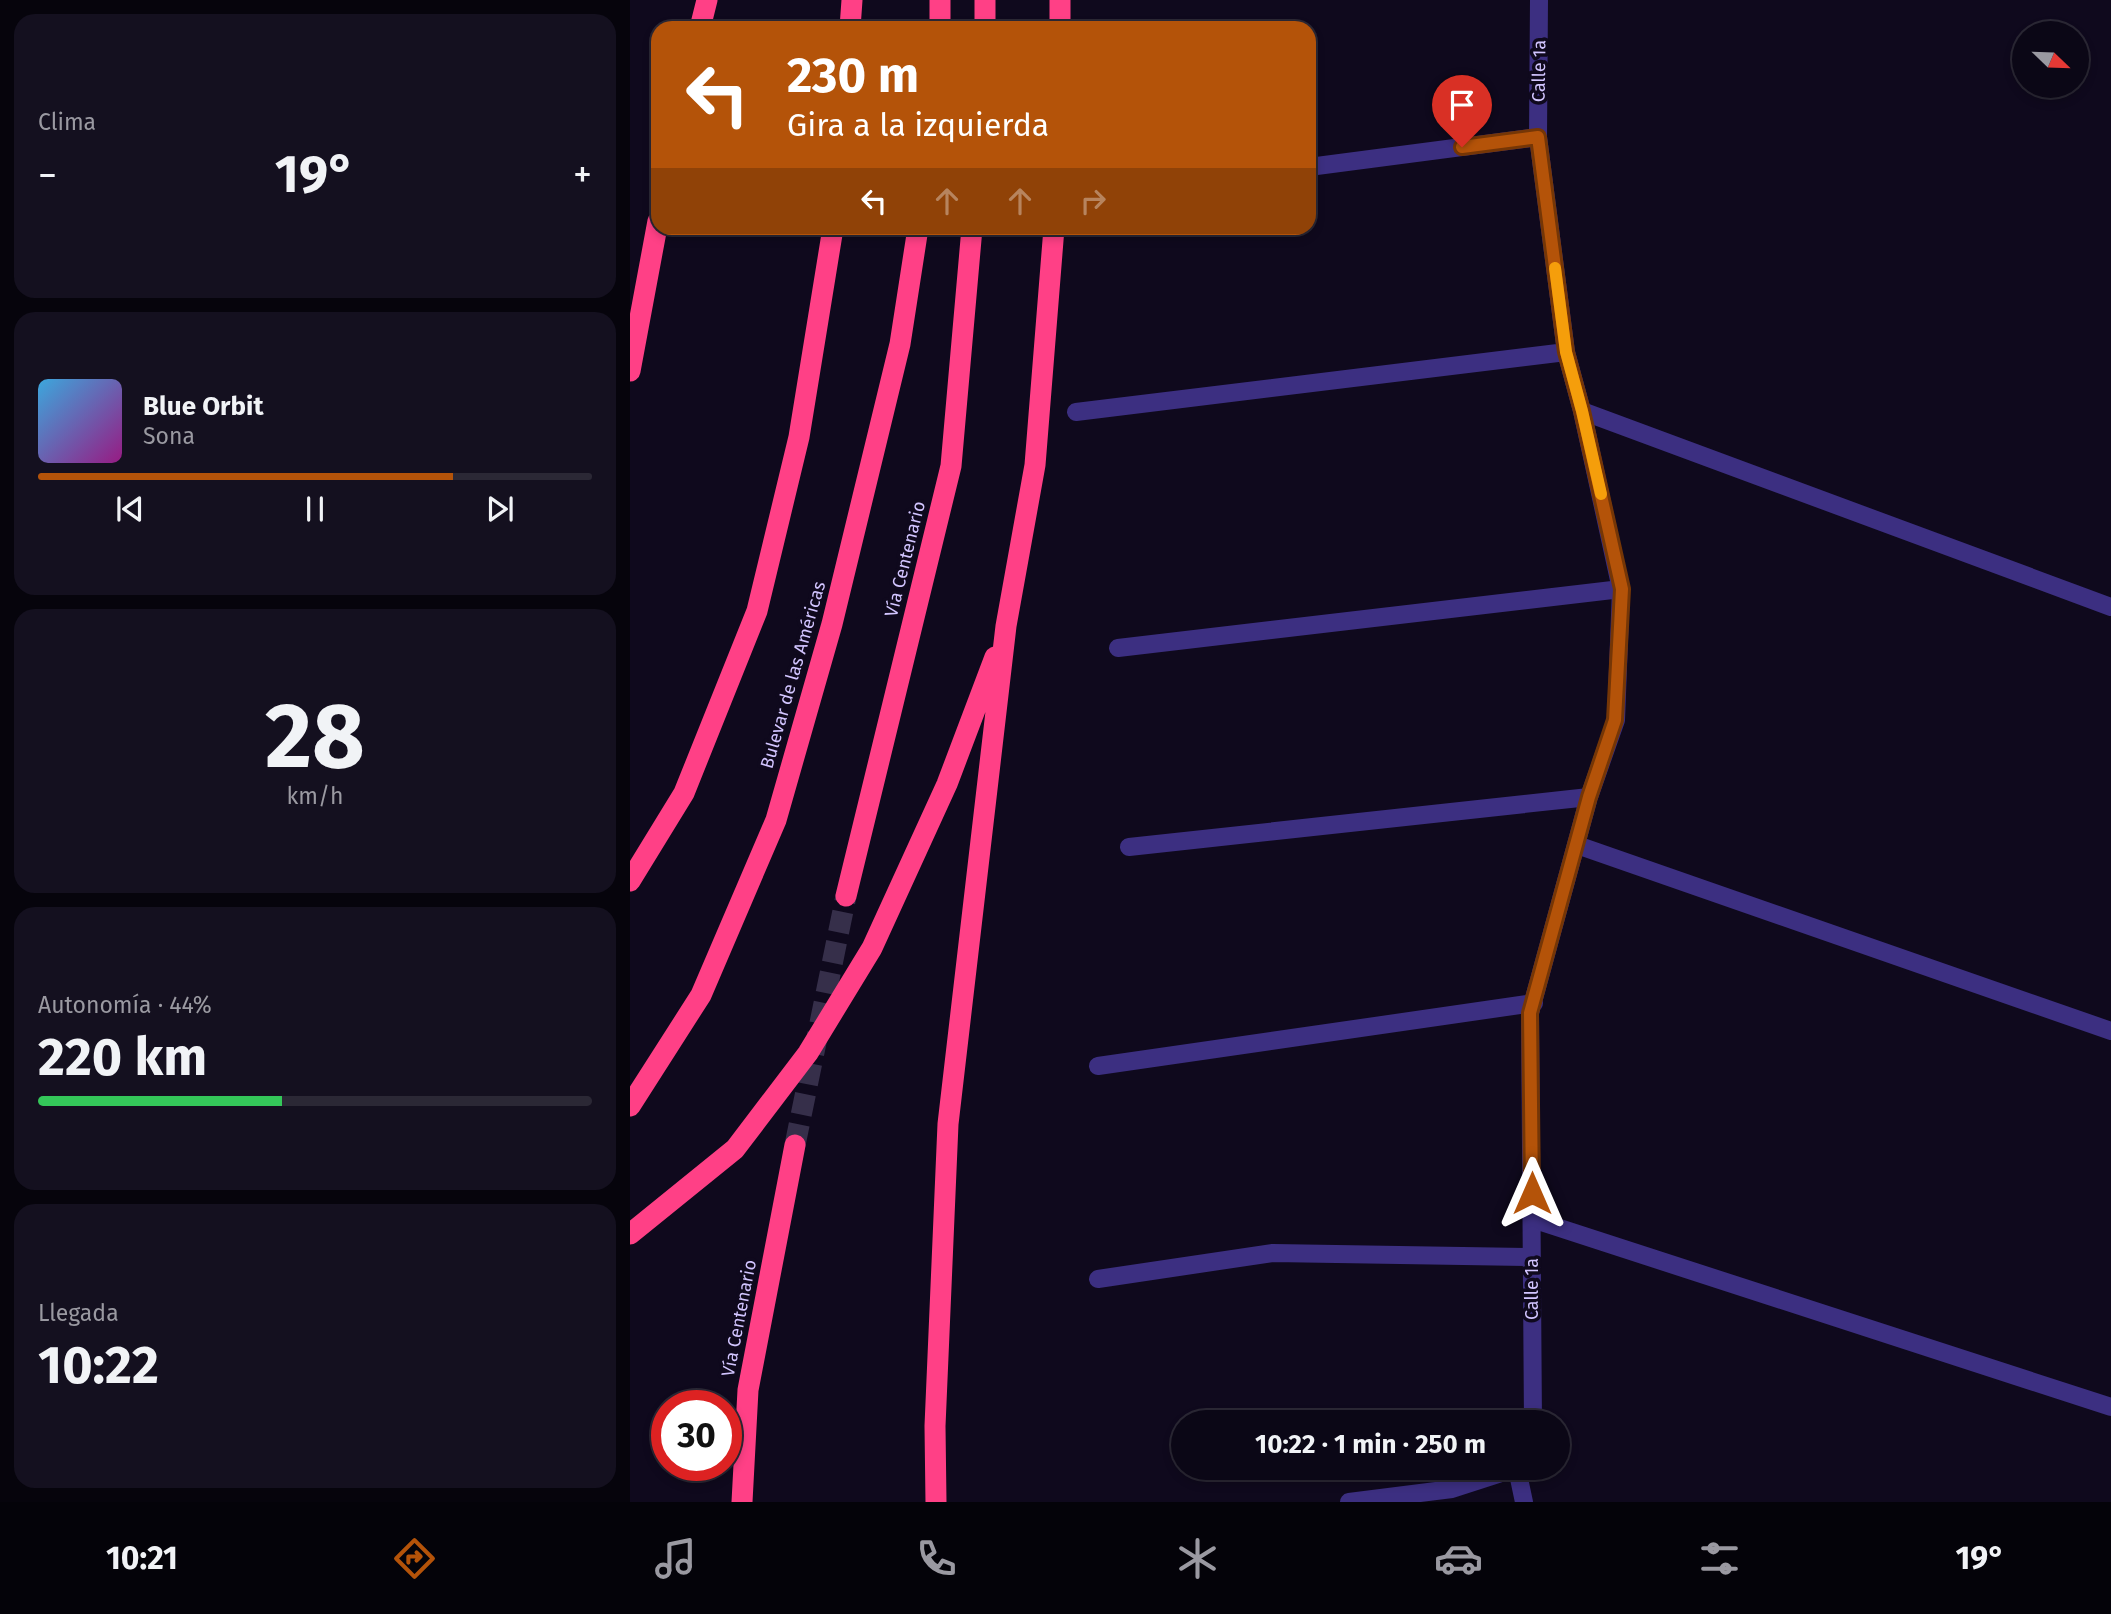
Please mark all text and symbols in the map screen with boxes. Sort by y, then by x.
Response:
north arrow [2012,21,2090,98]
map controls [2012,21,2089,98]
street label: Calle 1a [1527,40,1551,102]
text: 230 m [787,46,919,105]
icon: left [672,49,763,140]
pin [1432,75,1492,147]
icon: arrive [1443,86,1481,124]
text: Gira a la izquierda [787,106,1049,144]
text: Clima [38,108,96,136]
text: 19° [275,143,355,206]
text: − [38,152,57,198]
text: + [573,152,592,198]
icon: left [855,182,893,220]
icon: ahead [928,182,966,220]
icon: ahead [1001,182,1039,220]
icon: right [1074,182,1112,220]
text: Blue Orbit [143,391,263,422]
text: Sona [143,422,195,450]
icon: previous [111,490,149,528]
icon: pause [296,490,334,528]
icon: next [481,490,519,528]
street label: Vía Centenario [880,499,930,619]
street label: Bulevar de las Américas [756,579,830,771]
text: 28 [265,682,365,791]
text: km/h [287,782,343,810]
text: Autonomía · 44% [38,991,212,1019]
text: 220 km [38,1026,207,1089]
position arrow [1495,1156,1569,1230]
street label: Vía Centenario [717,1258,761,1378]
street label: Calle 1a [1521,1258,1543,1320]
text: Llegada [38,1299,119,1327]
text: 10:22 [38,1334,159,1397]
speed limit sign: 30 [651,1390,742,1481]
text: 10:22 · 1 min · 250 m [1255,1429,1486,1460]
icon: directions [390,1534,439,1583]
icon: music [651,1534,700,1583]
icon: phone [912,1534,961,1583]
icon: climate [1173,1534,1222,1583]
icon: car [1434,1534,1483,1583]
icon: filters [1695,1534,1744,1583]
text: 10:21 [106,1539,178,1577]
text: 19° [1955,1539,2005,1577]

